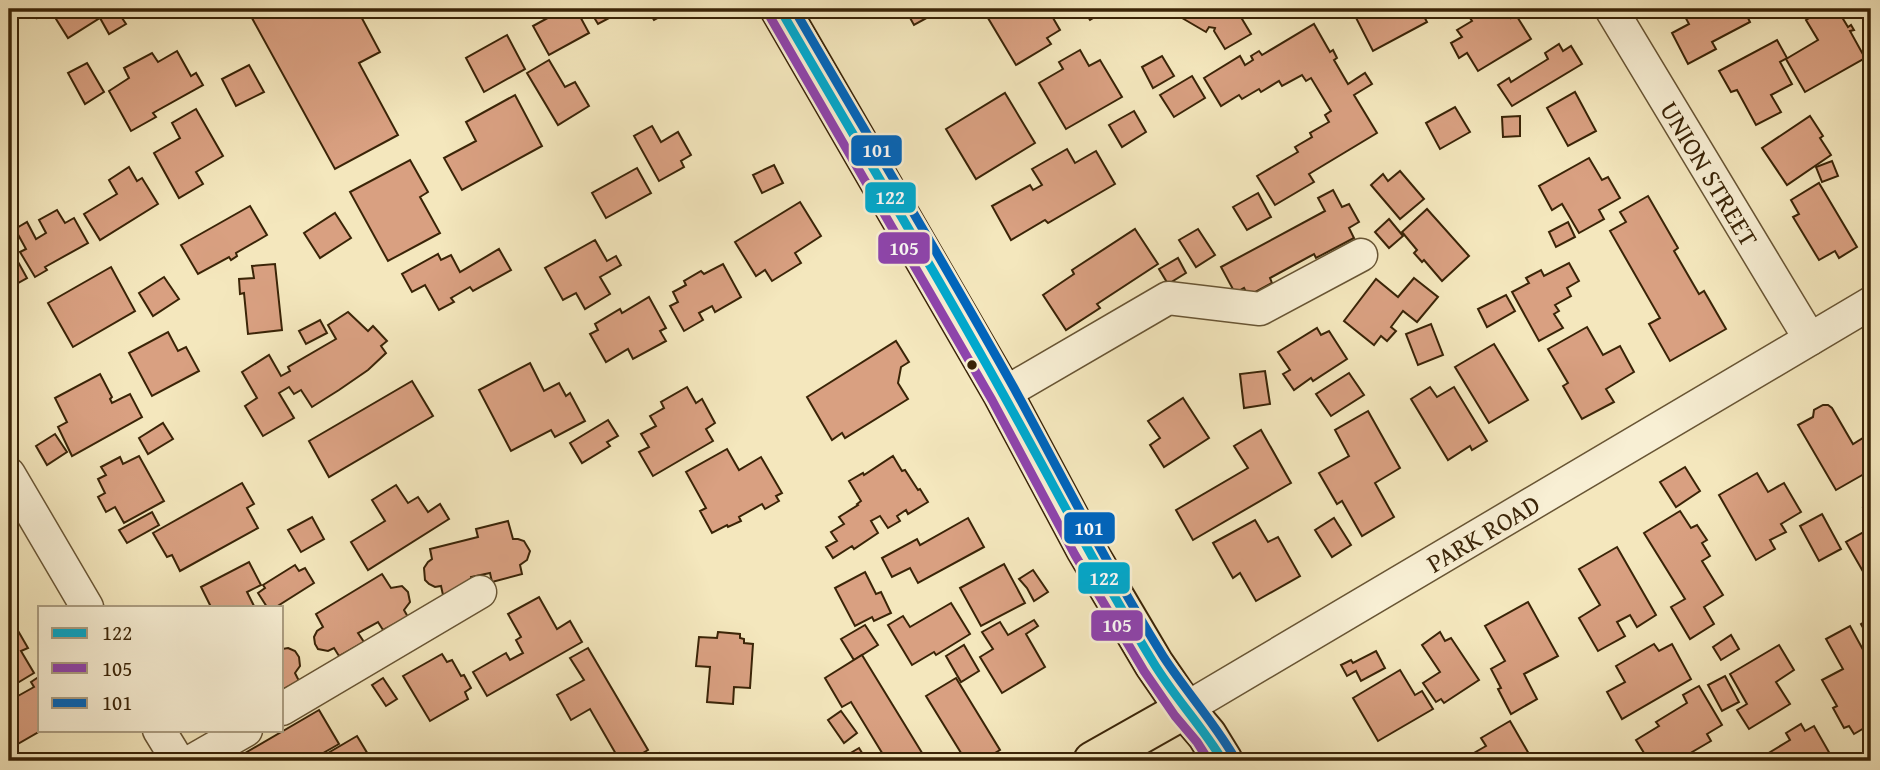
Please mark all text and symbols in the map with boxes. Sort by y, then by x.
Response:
street label: UNION STREET [1651,93,1769,254]
line badge: 101 [850,134,903,167]
text: 101 [862,136,892,164]
line badge: 122 [864,181,917,214]
text: 122 [875,183,905,211]
line badge: 105 [877,231,931,265]
text: 105 [889,234,919,262]
unlabelled marker [965,358,979,372]
street label: PARK ROAD [1419,484,1547,582]
line badge: 101 [1063,511,1116,545]
text: 101 [1074,514,1104,542]
line badge: 122 [1077,561,1131,595]
text: 122 [1089,564,1119,592]
legend [38,606,284,732]
line badge: 105 [1090,609,1144,642]
text: 105 [1102,611,1132,639]
text: 122 [102,617,132,648]
text: 105 [102,653,132,684]
text: 101 [102,687,132,718]

